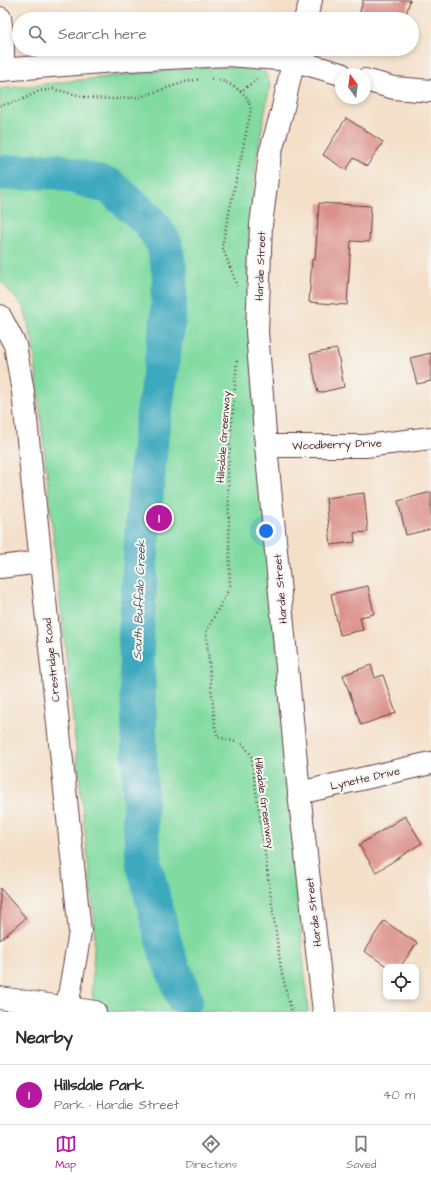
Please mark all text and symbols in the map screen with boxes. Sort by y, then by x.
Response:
search box [12,12,419,56]
icon: search [26,23,48,45]
text: Search here [58,24,147,45]
north arrow [335,68,371,104]
street label: Hardie Street [252,230,269,301]
street label: Hillsdale Greenway [213,390,235,484]
street label: Woodberry Drive [292,435,382,455]
pin: 1 [146,503,172,533]
your location [256,521,276,541]
water label: South Buffalo Creek [129,539,150,660]
street label: Hardie Street [270,553,291,624]
street label: Crestridge Road [40,617,64,703]
street label: Hillsdale Greenway [250,756,278,850]
street label: Lynette Drive [329,763,402,795]
street label: Hardie Street [302,876,325,948]
map controls [383,964,419,1000]
button: locate [383,964,419,1000]
text: Nearby [16,1026,73,1050]
text: Hillsdale Park [54,1075,144,1096]
text: 1 [28,1086,30,1104]
text: 40 m [383,1086,415,1104]
text: Park · Hardie Street [54,1096,179,1114]
tab: Map [55,1133,77,1172]
tab: Directions [186,1133,237,1172]
tab: Saved [346,1133,376,1172]

